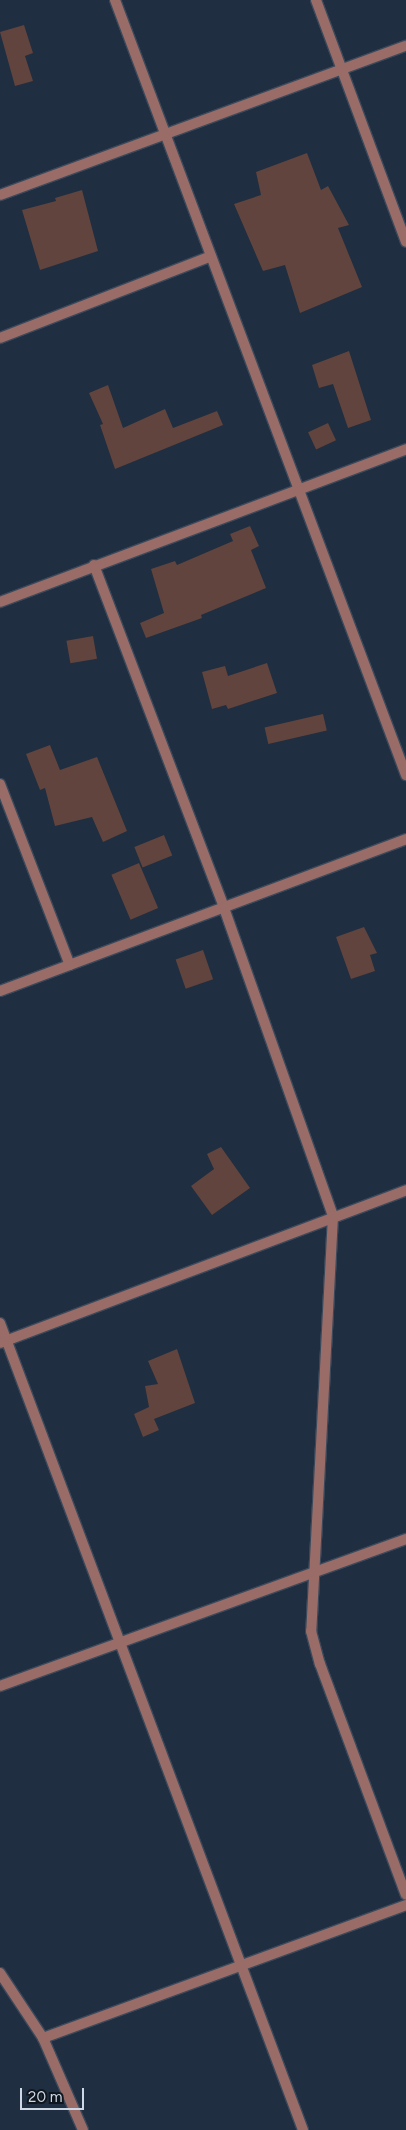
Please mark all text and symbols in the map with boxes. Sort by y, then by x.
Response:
scale bar [22,2078,86,2110]
text: 20 m [28,2088,62,2106]

